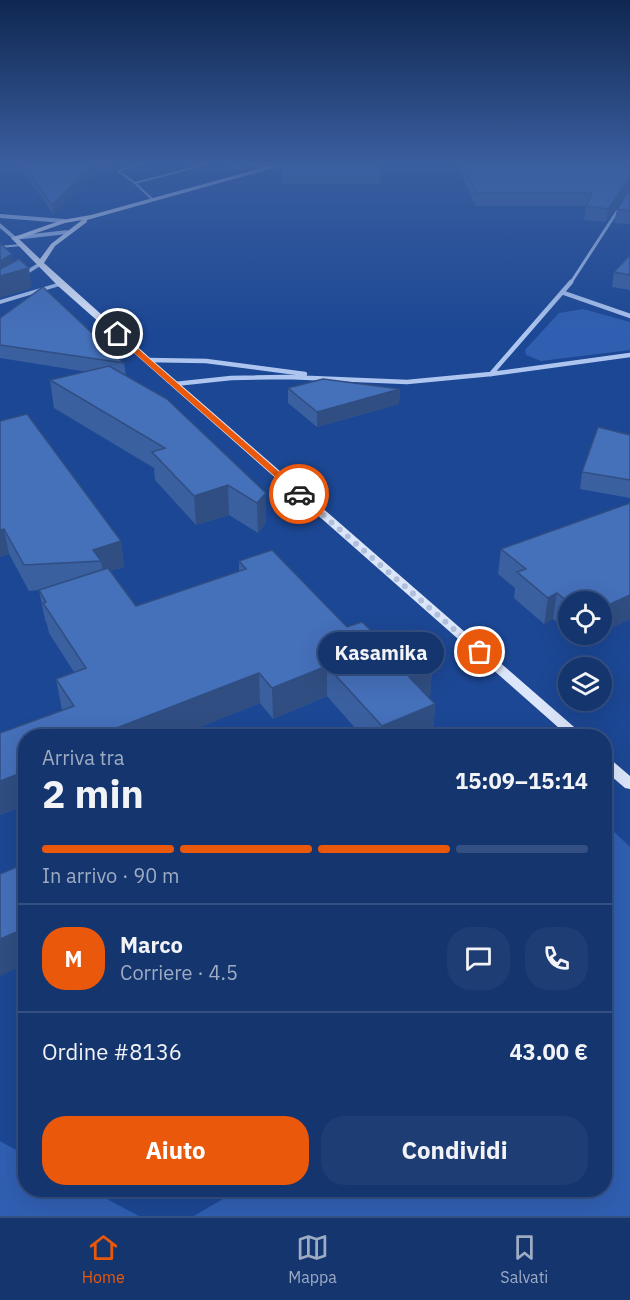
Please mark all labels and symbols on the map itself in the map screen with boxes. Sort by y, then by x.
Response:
pin [92,308,143,359]
courier [269,464,329,524]
pin [454,626,505,677]
callout: Kasamika [318,631,444,673]

